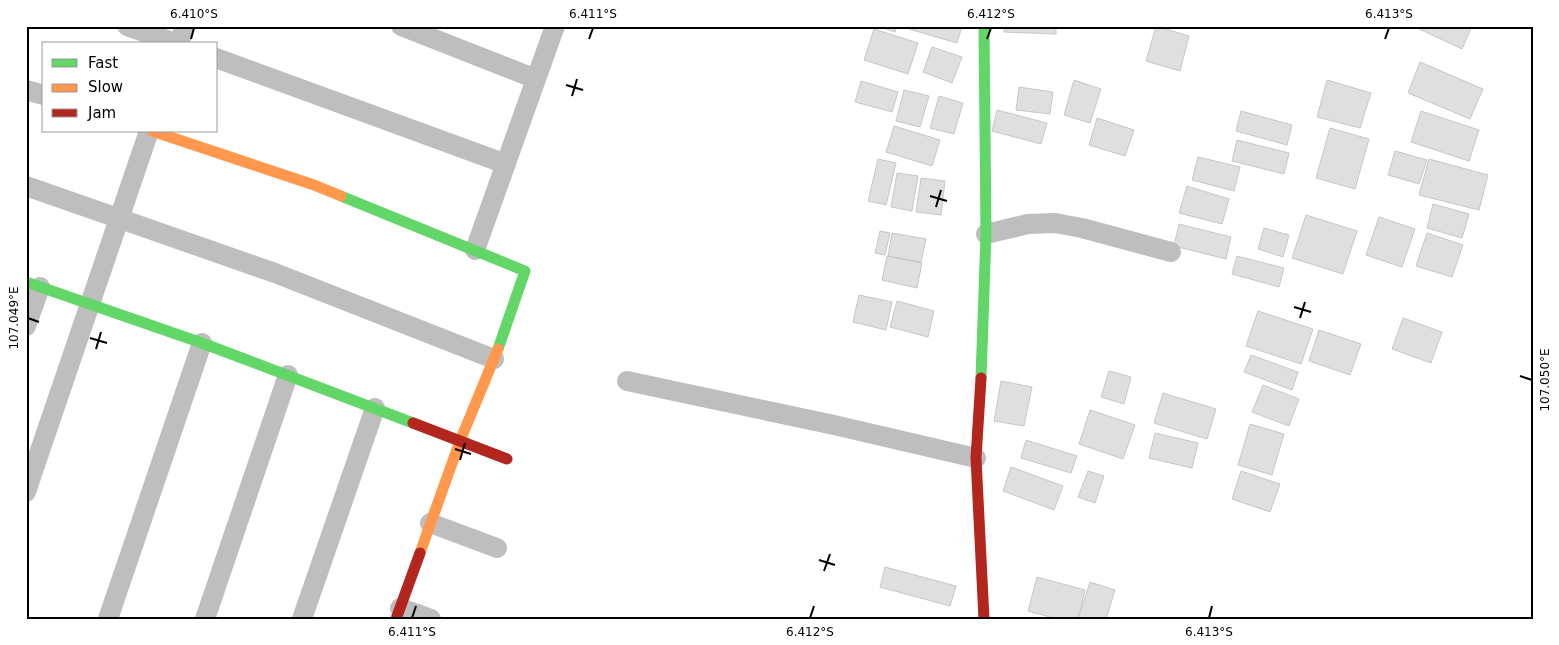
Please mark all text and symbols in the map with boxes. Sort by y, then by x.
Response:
text: 6.410°S [170,7,218,21]
text: 6.411°S [569,7,617,21]
text: 6.412°S [967,7,1015,21]
text: 6.413°S [1365,7,1413,21]
legend [42,42,218,132]
text: Fast [88,54,118,72]
text: Slow [88,78,123,96]
text: Jam [87,104,116,122]
text: 107.049°E [7,286,21,350]
text: 107.050°E [1538,348,1552,412]
text: 6.411°S [388,625,436,639]
text: 6.412°S [786,625,834,639]
text: 6.413°S [1185,625,1233,639]

